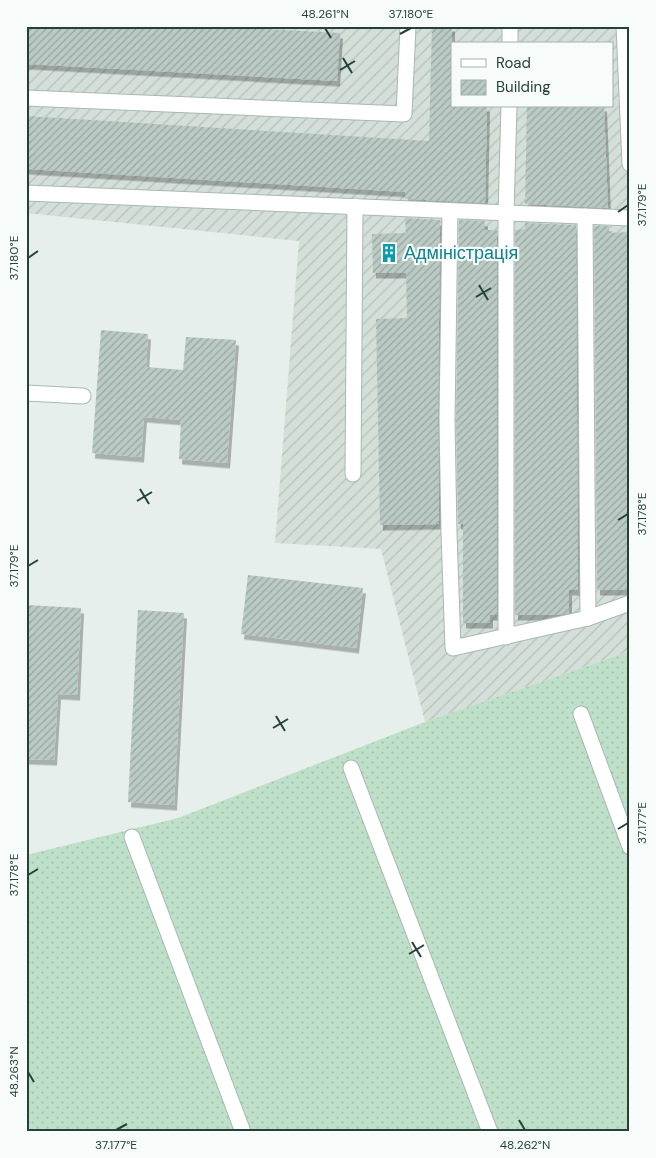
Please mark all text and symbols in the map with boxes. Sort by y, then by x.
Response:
text: 48.261°N [301,6,349,22]
text: 37.180°E [389,6,434,22]
legend [451,42,614,108]
text: Road [496,53,531,73]
text: Building [496,77,551,97]
text: 37.179°E [634,183,650,226]
text: 37.180°E [6,235,22,280]
place label: Адміністрація [404,241,518,265]
building icon: Адміністрація [378,242,400,264]
text: 37.178°E [634,492,650,535]
text: 37.179°E [6,544,22,587]
text: 37.177°E [634,802,650,844]
text: 37.178°E [6,853,22,896]
text: 48.263°N [6,1047,22,1097]
text: 37.177°E [95,1137,137,1153]
text: 48.262°N [500,1137,550,1153]

